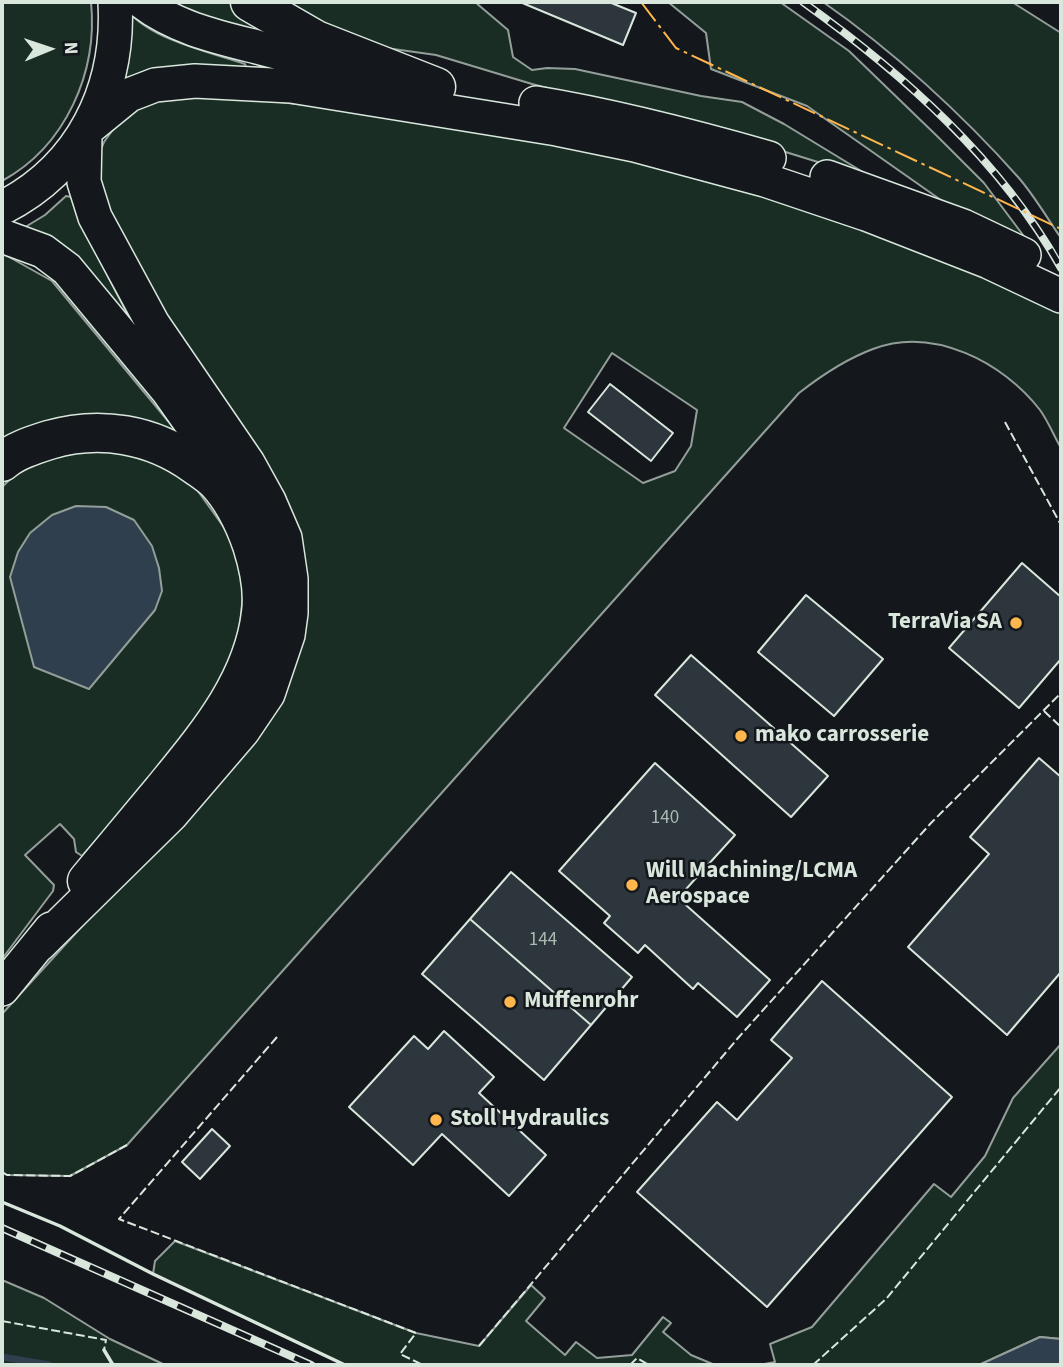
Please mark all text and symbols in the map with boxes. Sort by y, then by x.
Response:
north arrow [14,14,84,84]
text: N [57,41,84,55]
place label: TerraVia SA [888,609,1002,637]
marker: TerraVia SA [1008,615,1024,631]
place label: mako carrosserie [755,722,929,750]
marker: mako carrosserie [733,728,749,744]
house number: 140 [651,808,679,830]
place label: Will Machining/LCMA Aerospace [646,858,857,912]
marker: Will Machining/LCMA Aerospace [624,877,640,893]
house number: 144 [529,930,557,952]
place label: Muffenrohr [524,988,639,1016]
marker: Muffenrohr [502,994,518,1010]
place label: Stoll Hydraulics [450,1106,609,1134]
marker: Stoll Hydraulics [428,1112,444,1128]

